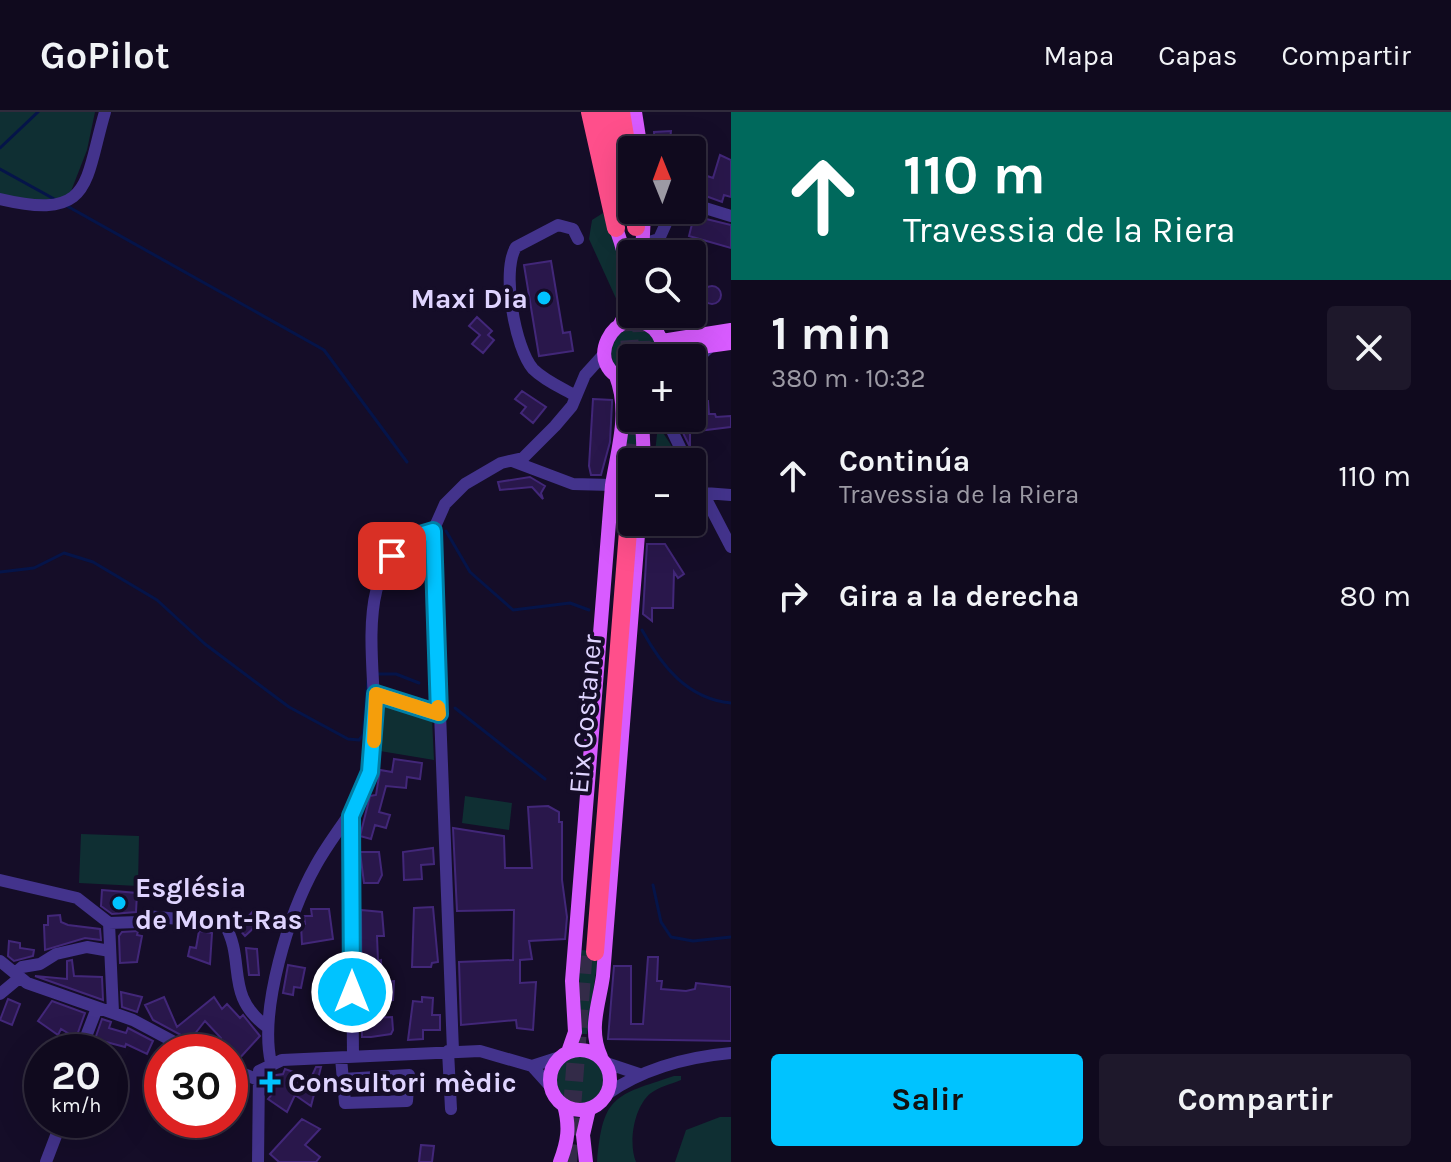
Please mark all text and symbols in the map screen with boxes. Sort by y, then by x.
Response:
text: GoPilot [40,33,170,78]
text: Mapa [1043,39,1114,72]
text: Capas [1158,39,1237,72]
text: Compartir [1281,39,1411,72]
north arrow [618,136,706,224]
map controls [618,136,706,536]
text: 110 m [903,142,1046,207]
icon: ahead [771,144,875,248]
text: Travessia de la Riera [903,209,1236,251]
button: search [618,240,706,328]
place label: Maxi Dia [411,282,528,315]
marker: Maxi Dia [535,289,553,307]
text: 1 min [771,305,891,361]
button: close [1327,306,1411,390]
button: + [618,344,706,432]
text: 380 m · 10:32 [771,363,926,394]
text: Continúa [839,443,970,479]
button: − [618,448,706,536]
icon: ahead [771,454,815,498]
text: 110 m [1338,458,1411,494]
text: Travessia de la Riera [839,479,1079,510]
pin [358,522,426,590]
icon: arrive [370,534,414,578]
icon: right [771,574,815,618]
text: Gira a la derecha [839,578,1080,614]
text: 80 m [1340,578,1411,614]
street label: Eix Costaner [562,632,608,795]
place label: Església de Mont-Ras [135,871,303,936]
marker: Església de Mont-Ras [110,894,128,912]
position arrow [310,950,394,1034]
speed limit sign: 30 [144,1034,248,1138]
text: 20 [51,1052,101,1099]
button: Salir [771,1054,1083,1146]
button: Compartir [1099,1054,1411,1146]
place label: Consultori mèdic [288,1066,517,1099]
marker: Consultori mèdic [259,1071,281,1093]
text: km/h [51,1094,101,1117]

